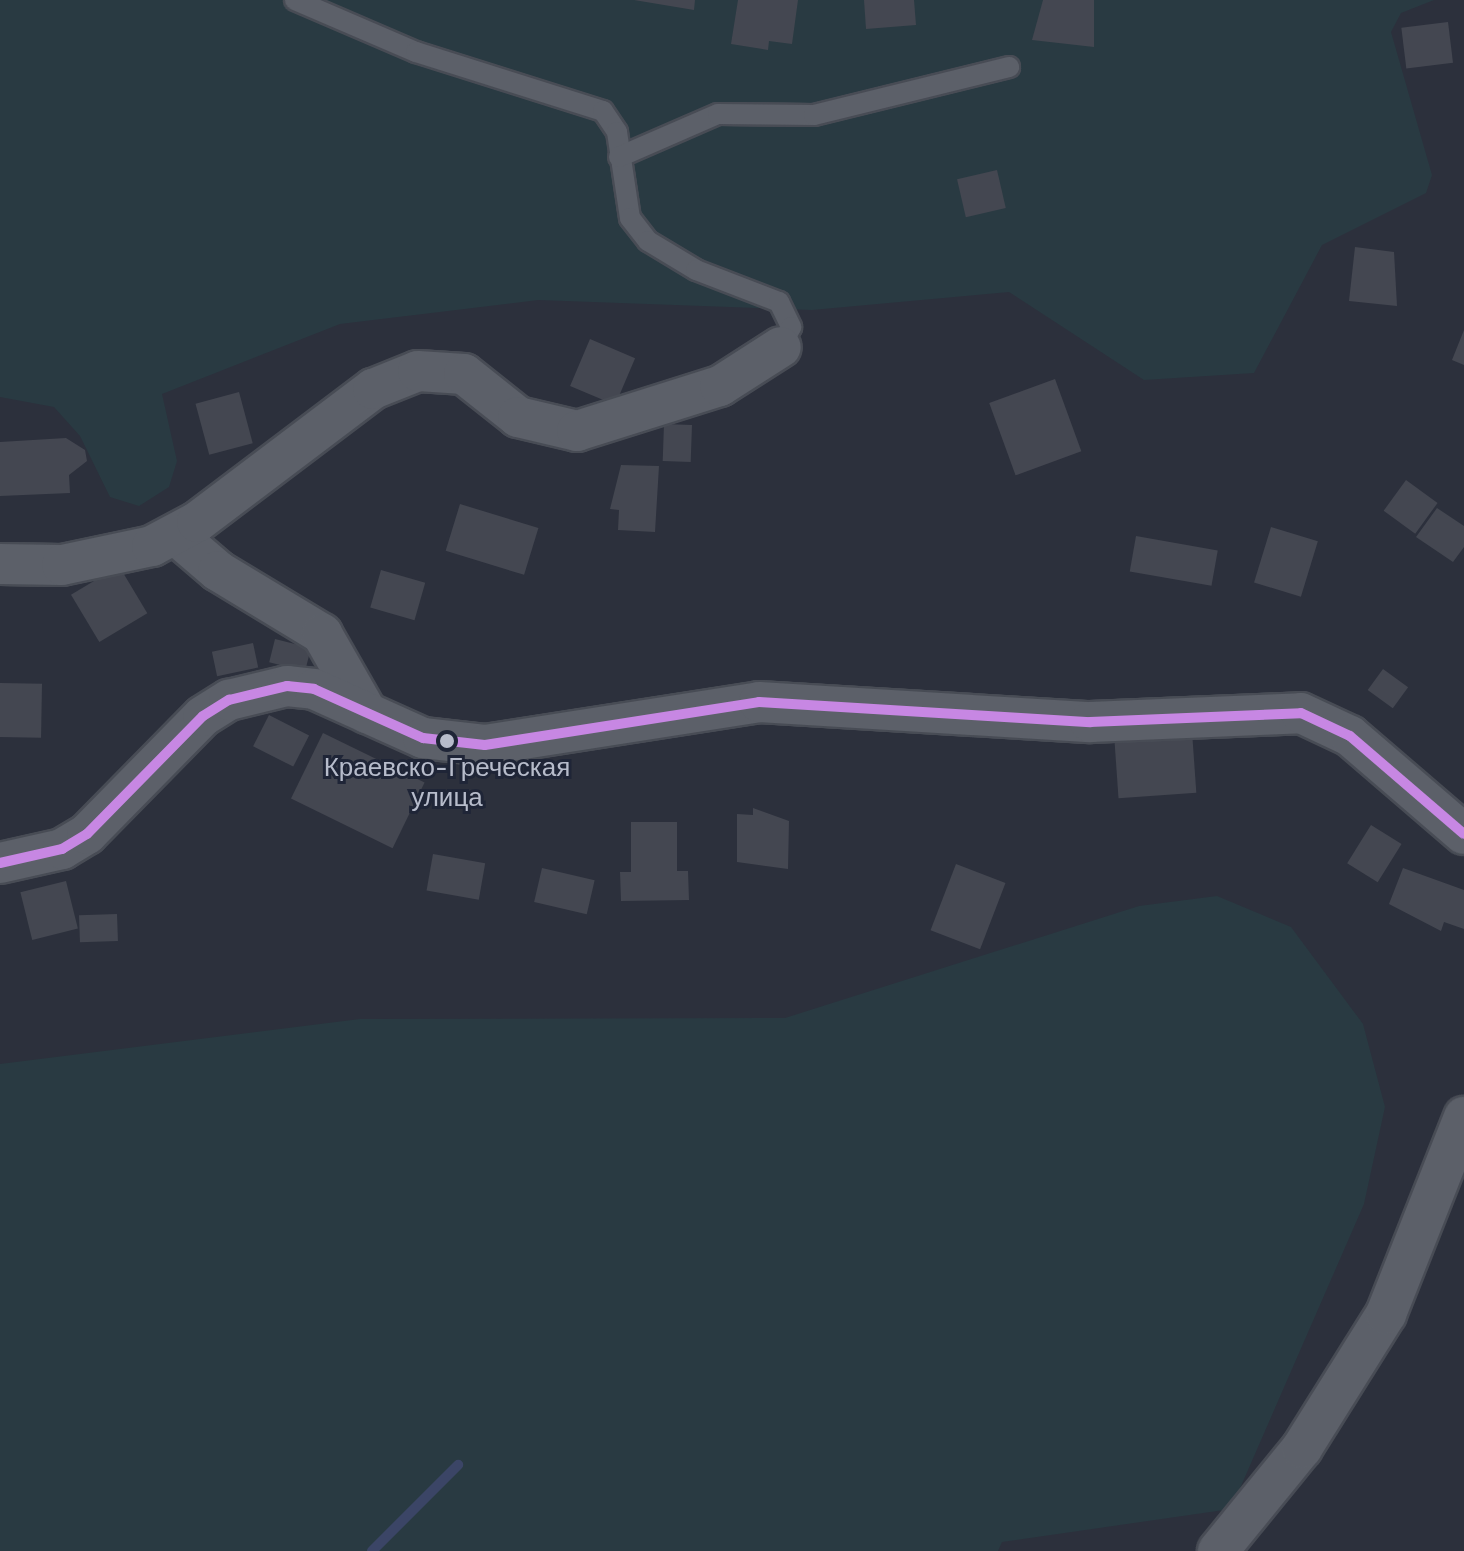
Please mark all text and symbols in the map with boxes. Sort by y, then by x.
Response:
marker: Краевско-Греческая улица [439,733,455,749]
place label: Краевско-Греческая улица [324,752,570,814]

